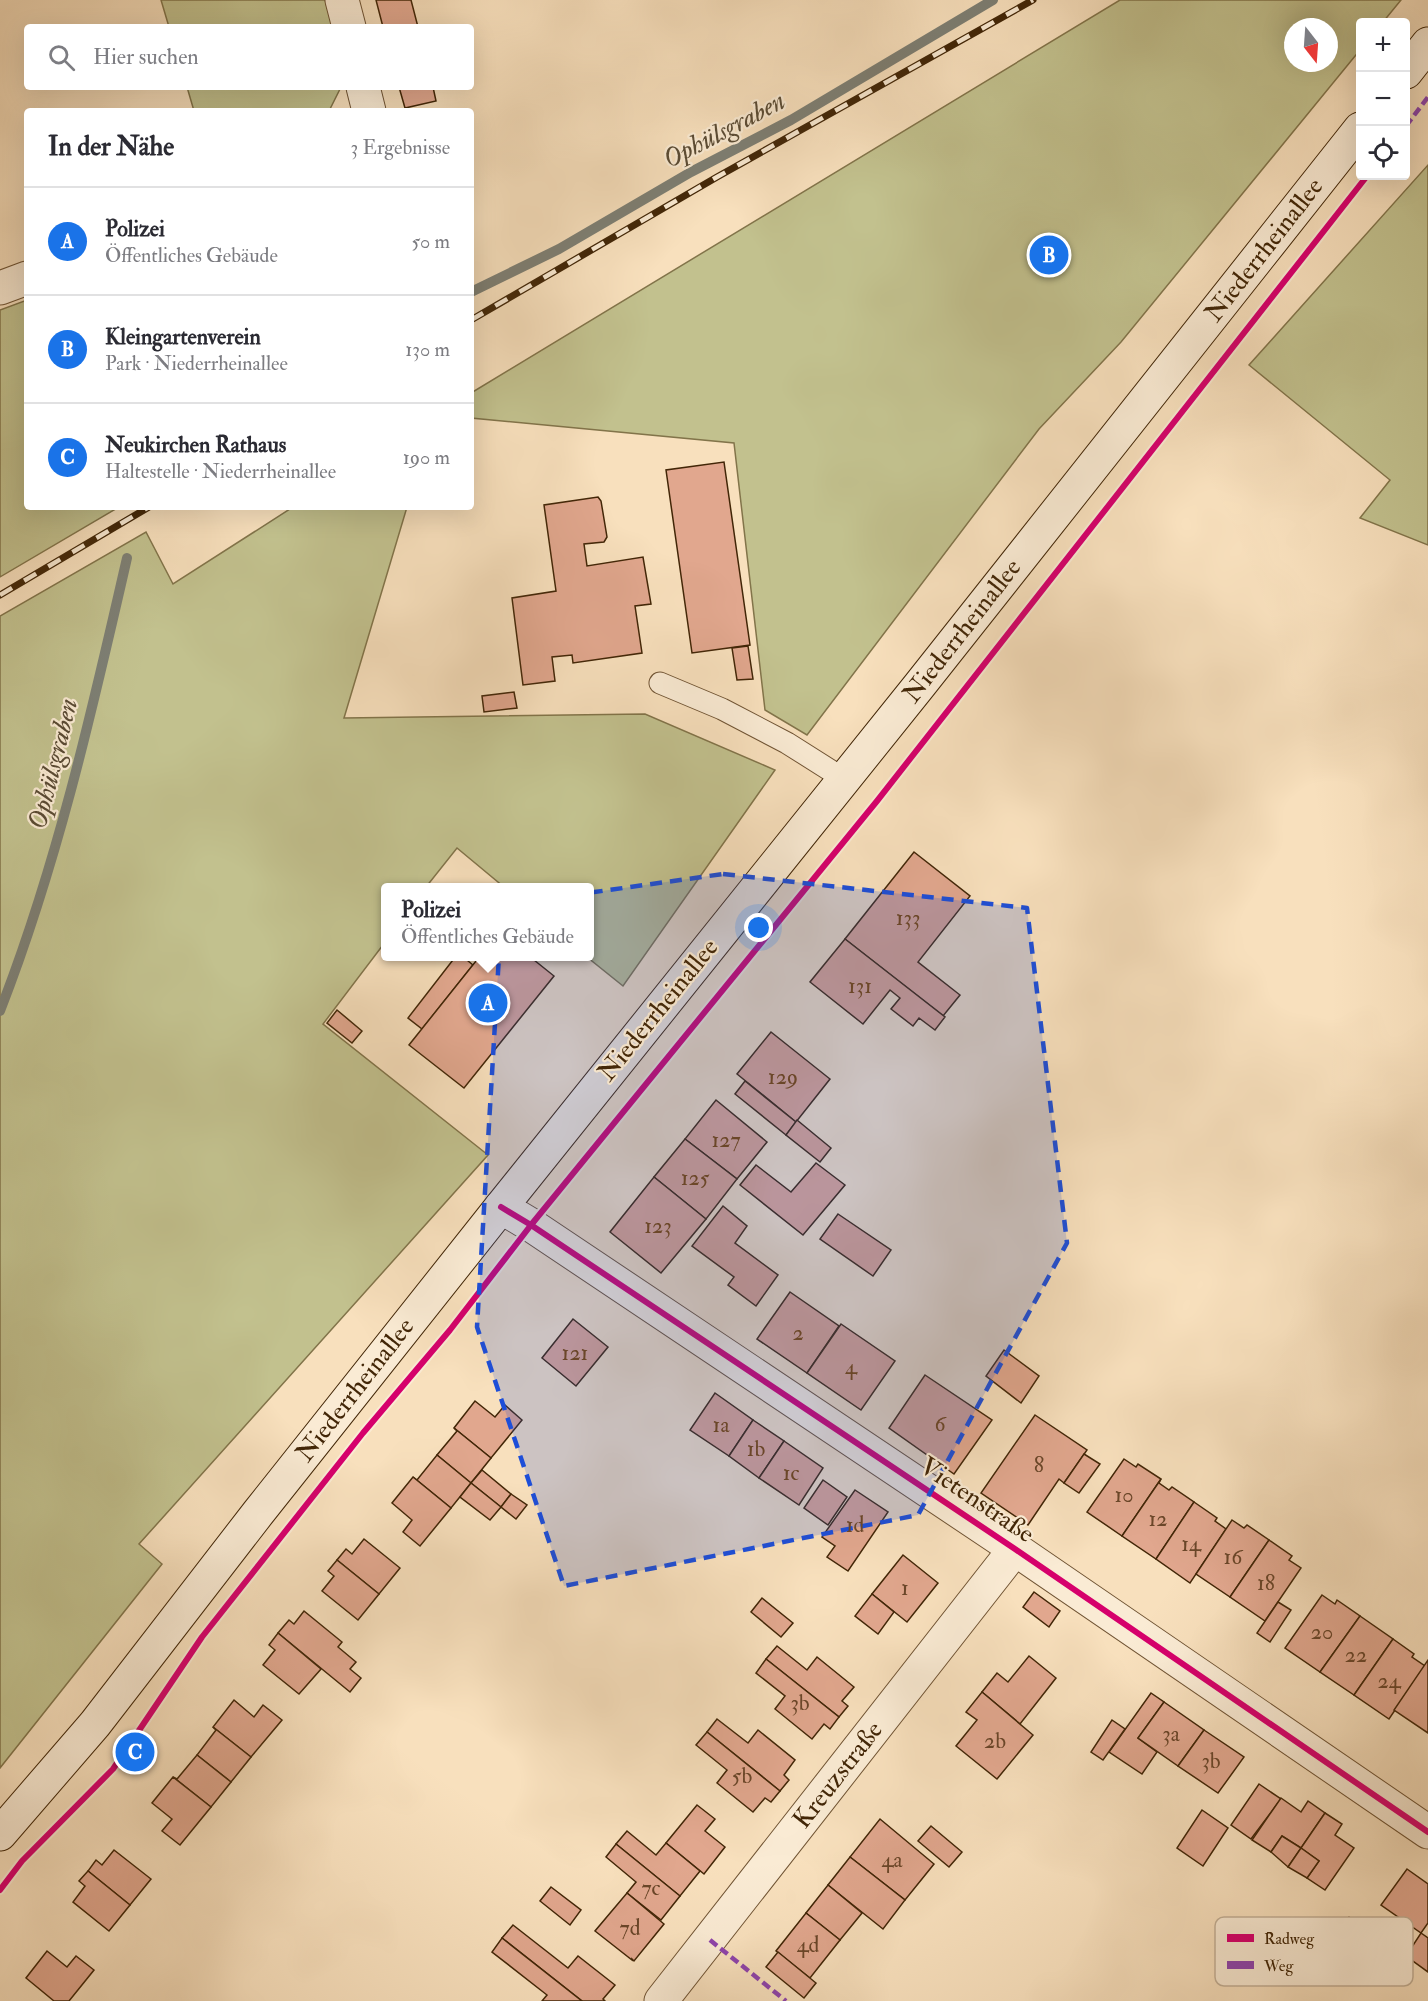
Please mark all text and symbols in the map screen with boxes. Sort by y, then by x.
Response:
north arrow [1284,18,1338,72]
map controls [1356,18,1410,180]
button: + [1356,18,1410,72]
search box [24,24,474,90]
icon: search [45,41,78,74]
text: Hier suchen [93,43,199,71]
button: − [1356,72,1410,126]
water label: Ophülsgraben [657,84,791,176]
button: locate [1356,126,1410,180]
text: In der Nähe [48,131,174,163]
text: 3 Ergebnisse [351,135,450,160]
street label: Niederrheinallee [1198,171,1330,328]
text: Polizei [105,215,165,243]
text: A [61,229,74,254]
text: 50 m [411,229,450,254]
pin: B [1030,232,1068,278]
text: Öffentliches Gebäude [105,243,278,268]
text: Kleingartenverein [105,323,261,351]
text: B [61,337,74,362]
text: 130 m [405,337,450,362]
text: Park · Niederrheinallee [105,351,288,376]
text: Neukirchen Rathaus [105,431,286,459]
text: C [60,445,75,470]
text: 190 m [403,445,450,470]
text: Haltestelle · Niederrheinallee [105,459,336,484]
street label: Niederrheinallee [896,552,1028,709]
water label: Ophülsgraben [21,695,85,833]
popup [381,883,594,961]
text: Polizei [401,896,461,924]
house number: 133 [896,904,920,932]
your location [744,913,773,942]
text: Öffentliches Gebäude [401,924,574,949]
street label: Niederrheinallee [591,932,725,1088]
house number: 131 [848,972,872,1000]
pin: A [468,980,508,1026]
house number: 129 [768,1063,798,1091]
house number: 127 [711,1126,741,1154]
house number: 125 [681,1164,710,1192]
house number: 123 [644,1212,672,1240]
street label: Niederrheinallee [289,1311,421,1468]
house number: 2 [792,1319,804,1347]
house number: 121 [562,1339,588,1367]
house number: 4 [845,1353,858,1381]
house number: 6 [934,1410,947,1438]
house number: 1a [713,1411,730,1439]
house number: 1b [747,1435,766,1463]
street label: Vietenstraße [914,1450,1040,1550]
house number: 8 [1034,1451,1044,1479]
house number: 1c [783,1459,799,1487]
house number: 10 [1114,1481,1134,1509]
house number: 12 [1148,1505,1168,1533]
house number: 1d [846,1511,865,1539]
house number: 14 [1181,1530,1202,1558]
house number: 16 [1224,1543,1244,1571]
house number: 18 [1257,1569,1275,1597]
house number: 1 [901,1574,909,1602]
house number: 20 [1311,1618,1333,1646]
house number: 22 [1345,1641,1367,1669]
house number: 24 [1377,1667,1402,1695]
house number: 3b [790,1689,810,1717]
street label: Kreuzstraße [786,1715,890,1835]
house number: 3a [1162,1720,1181,1748]
house number: 2b [984,1727,1006,1755]
pin: C [116,1730,154,1774]
house number: 3b [1201,1747,1221,1775]
house number: 5b [732,1762,752,1790]
house number: 4a [882,1846,903,1874]
house number: 7c [642,1874,661,1902]
house number: 7d [620,1914,641,1942]
legend [1215,1917,1413,1986]
text: Radweg [1264,1929,1315,1949]
house number: 4d [797,1931,820,1959]
text: Weg [1263,1956,1295,1976]

